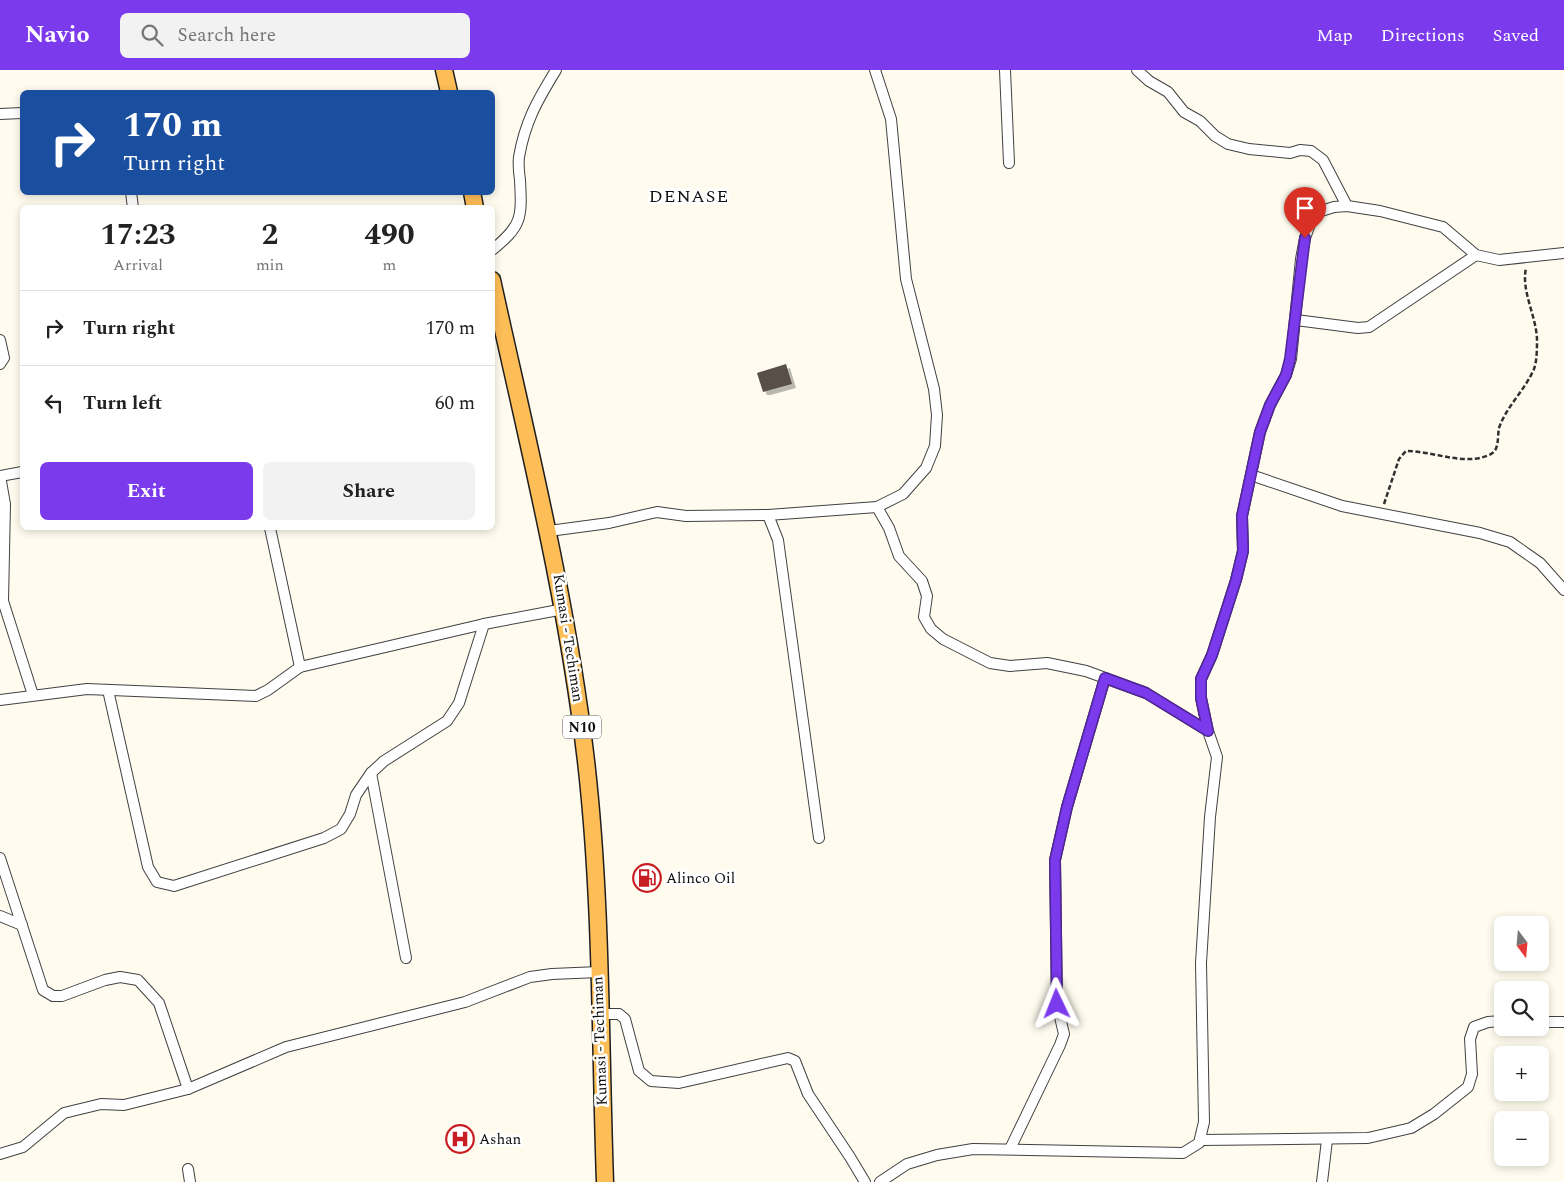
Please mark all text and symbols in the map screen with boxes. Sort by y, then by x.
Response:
search box [120,13,470,58]
text: Navio [25,17,90,53]
icon: search [138,21,166,49]
text: Search here [178,21,276,50]
text: Map [1317,22,1353,49]
text: Directions [1381,22,1465,49]
text: Saved [1493,22,1539,49]
text: 170 m [123,99,222,152]
icon: right [40,110,105,175]
text: Turn right [123,147,225,180]
district label: DENASE [649,183,729,210]
pin [1284,187,1326,238]
icon: arrive [1291,194,1319,222]
text: 17:23 [100,212,176,258]
text: 2 [261,212,278,258]
text: 490 [364,212,415,258]
text: Arrival [113,253,163,277]
text: min [256,253,284,277]
text: m [383,253,396,277]
icon: right [40,314,68,342]
text: Turn right [83,314,176,343]
text: 170 m [425,314,475,343]
icon: left [40,389,68,417]
text: Turn left [83,389,162,418]
text: 60 m [435,389,475,418]
button: Exit [40,462,253,520]
button: Share [263,462,475,520]
street label: Kumasi - Techiman [547,572,590,704]
road number: N10 [563,716,601,739]
fuel station icon: Alinco Oil [632,863,662,893]
place label: Alinco Oil [666,867,735,890]
north arrow [1494,916,1549,971]
map controls [1494,916,1549,1166]
street label: Kumasi - Techiman [586,976,614,1106]
position arrow [1030,977,1082,1029]
button: search [1494,981,1549,1036]
button: + [1494,1046,1549,1101]
button: − [1494,1111,1549,1166]
hospital icon: Ashan [445,1124,475,1154]
place label: Ashan [479,1128,522,1151]

